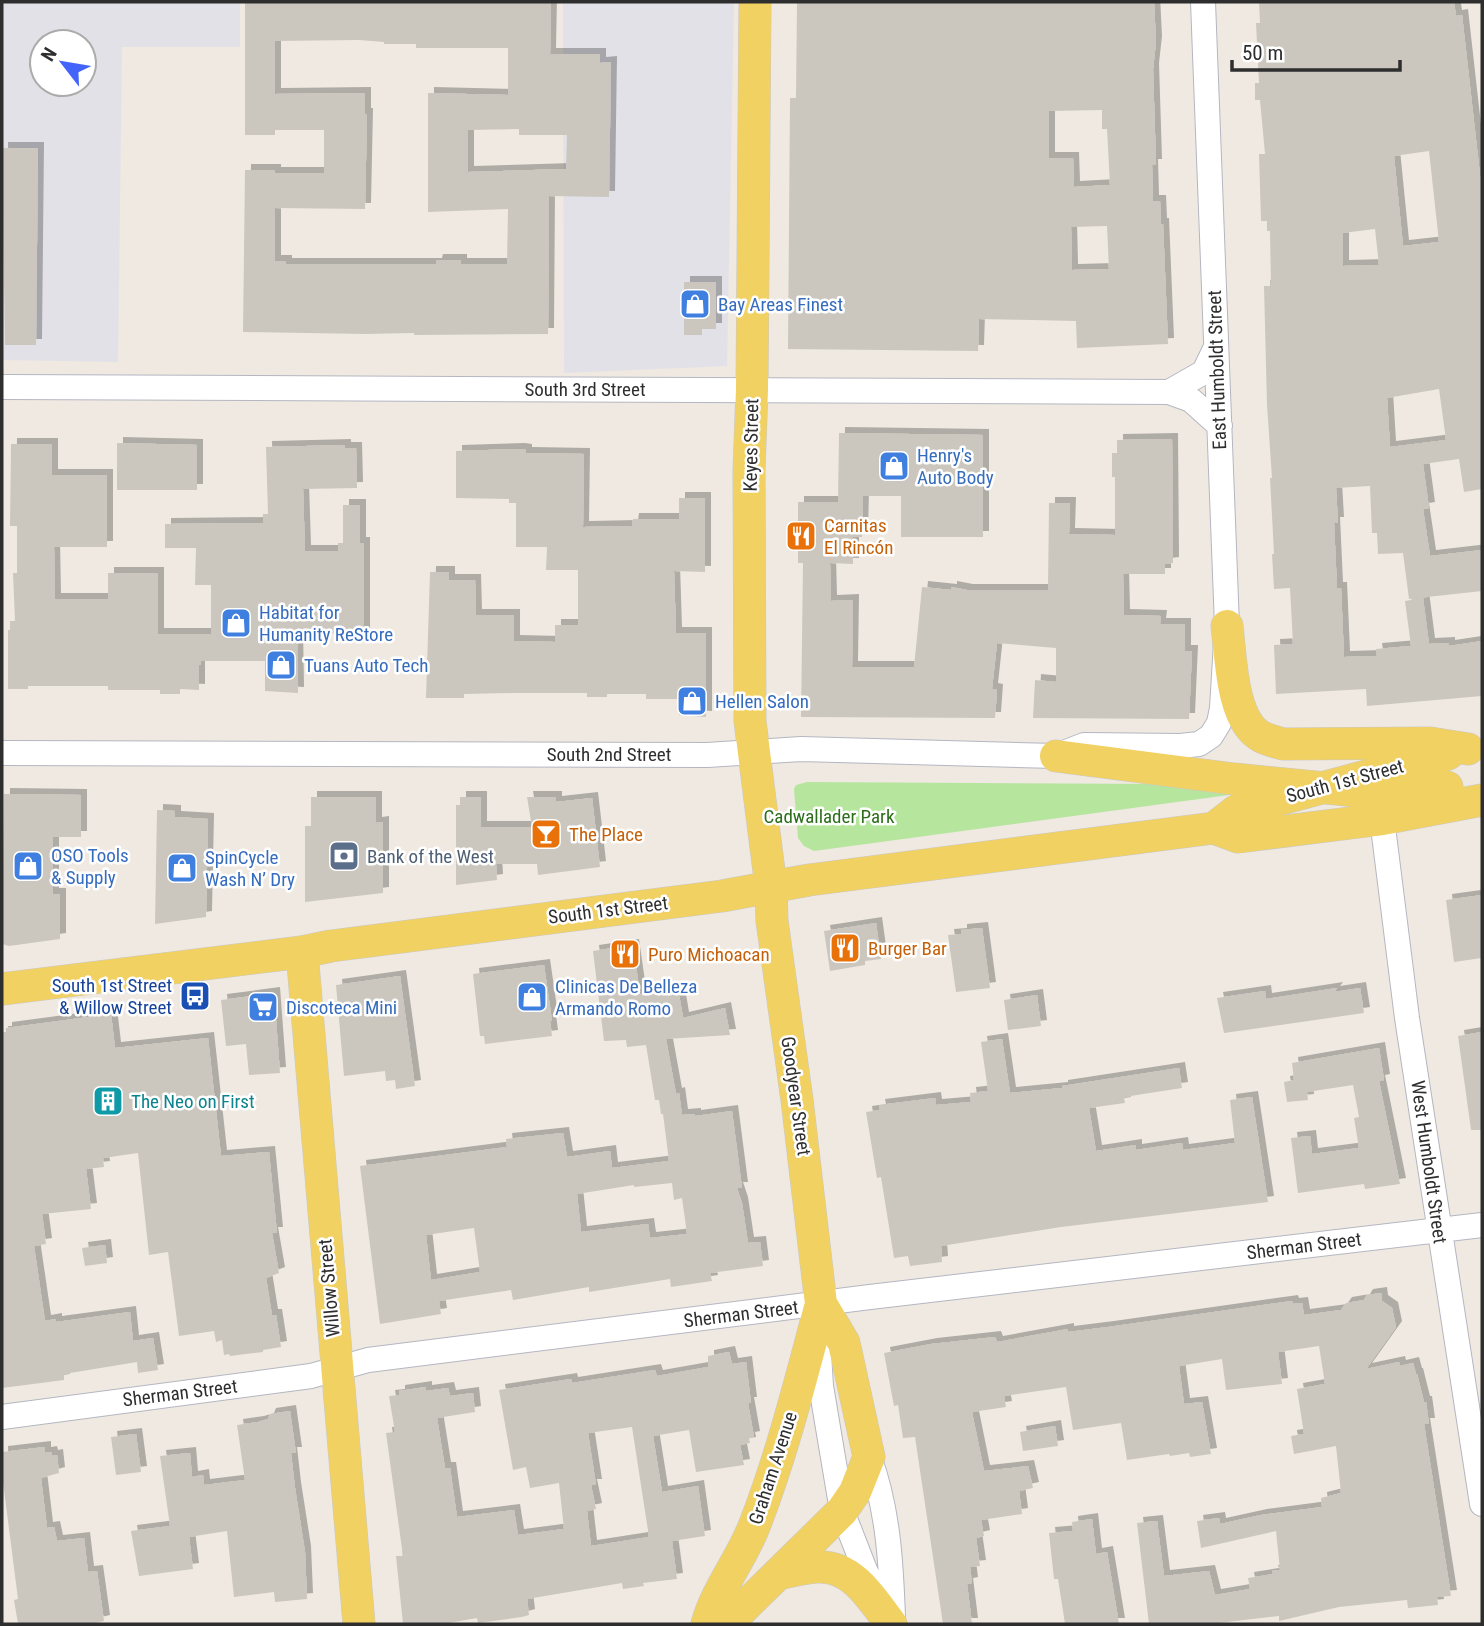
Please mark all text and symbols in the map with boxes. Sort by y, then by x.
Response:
north arrow [28,28,98,98]
scale bar [1232,28,1400,72]
text: 50 m [1242,41,1283,65]
text: N [36,44,62,65]
shop icon: Bay Areas Finest [678,287,712,321]
street label: East Humboldt Street [1203,290,1231,450]
place label: Bay Areas Finest [718,293,843,316]
street label: South 3rd Street [524,378,646,401]
street label: Keyes Street [739,398,763,492]
place label: Henry's Auto Body [917,444,994,489]
shop icon: Henry's Auto Body [877,449,911,483]
place label: Carnitas El Rincón [824,514,893,559]
restaurant icon: Carnitas El Rincón [784,519,818,553]
place label: Habitat for Humanity ReStore [259,601,393,646]
shop icon: Habitat for Humanity ReStore [219,606,253,640]
shop icon: Tuans Auto Tech [264,648,298,682]
place label: Tuans Auto Tech [304,654,428,677]
shop icon: Hellen Salon [675,684,709,718]
place label: Hellen Salon [715,690,809,713]
street label: South 2nd Street [547,743,671,766]
street label: South 1st Street [1284,754,1406,808]
park label: Cadwallader Park [764,805,895,828]
bar icon: The Place [529,817,563,851]
place label: The Place [569,823,643,846]
bank icon: Bank of the West [327,839,361,873]
place label: OSO Tools & Supply [51,844,129,889]
place label: Bank of the West [367,845,494,868]
place label: SpinCycle Wash N’ Dry [205,846,295,891]
shop icon: OSO Tools & Supply [11,849,45,883]
shop icon: SpinCycle Wash N’ Dry [165,851,199,885]
street label: South 1st Street [547,891,669,929]
restaurant icon: Burger Bar [828,931,862,965]
restaurant icon: Puro Michoacan [608,937,642,971]
place label: Burger Bar [868,937,947,960]
place label: Puro Michoacan [648,943,770,966]
place label: South 1st Street & Willow Street [52,974,172,1019]
place label: Clinicas De Belleza Armando Romo [555,975,697,1020]
bus stop icon: South 1st Street & Willow Street [178,979,212,1013]
shop icon: Clinicas De Belleza Armando Romo [515,980,549,1014]
supermarket icon: Discoteca Mini [246,990,280,1024]
place label: Discoteca Mini [286,996,397,1019]
street label: Goodyear Street [776,1035,816,1157]
street label: West Humboldt Street [1406,1079,1452,1245]
building icon: The Neo on First [91,1084,125,1118]
place label: The Neo on First [131,1090,255,1113]
street label: Sherman Street [1245,1228,1363,1264]
street label: Willow Street [313,1238,345,1338]
street label: Sherman Street [682,1296,800,1332]
street label: Sherman Street [121,1375,239,1411]
street label: Graham Avenue [744,1409,802,1527]

